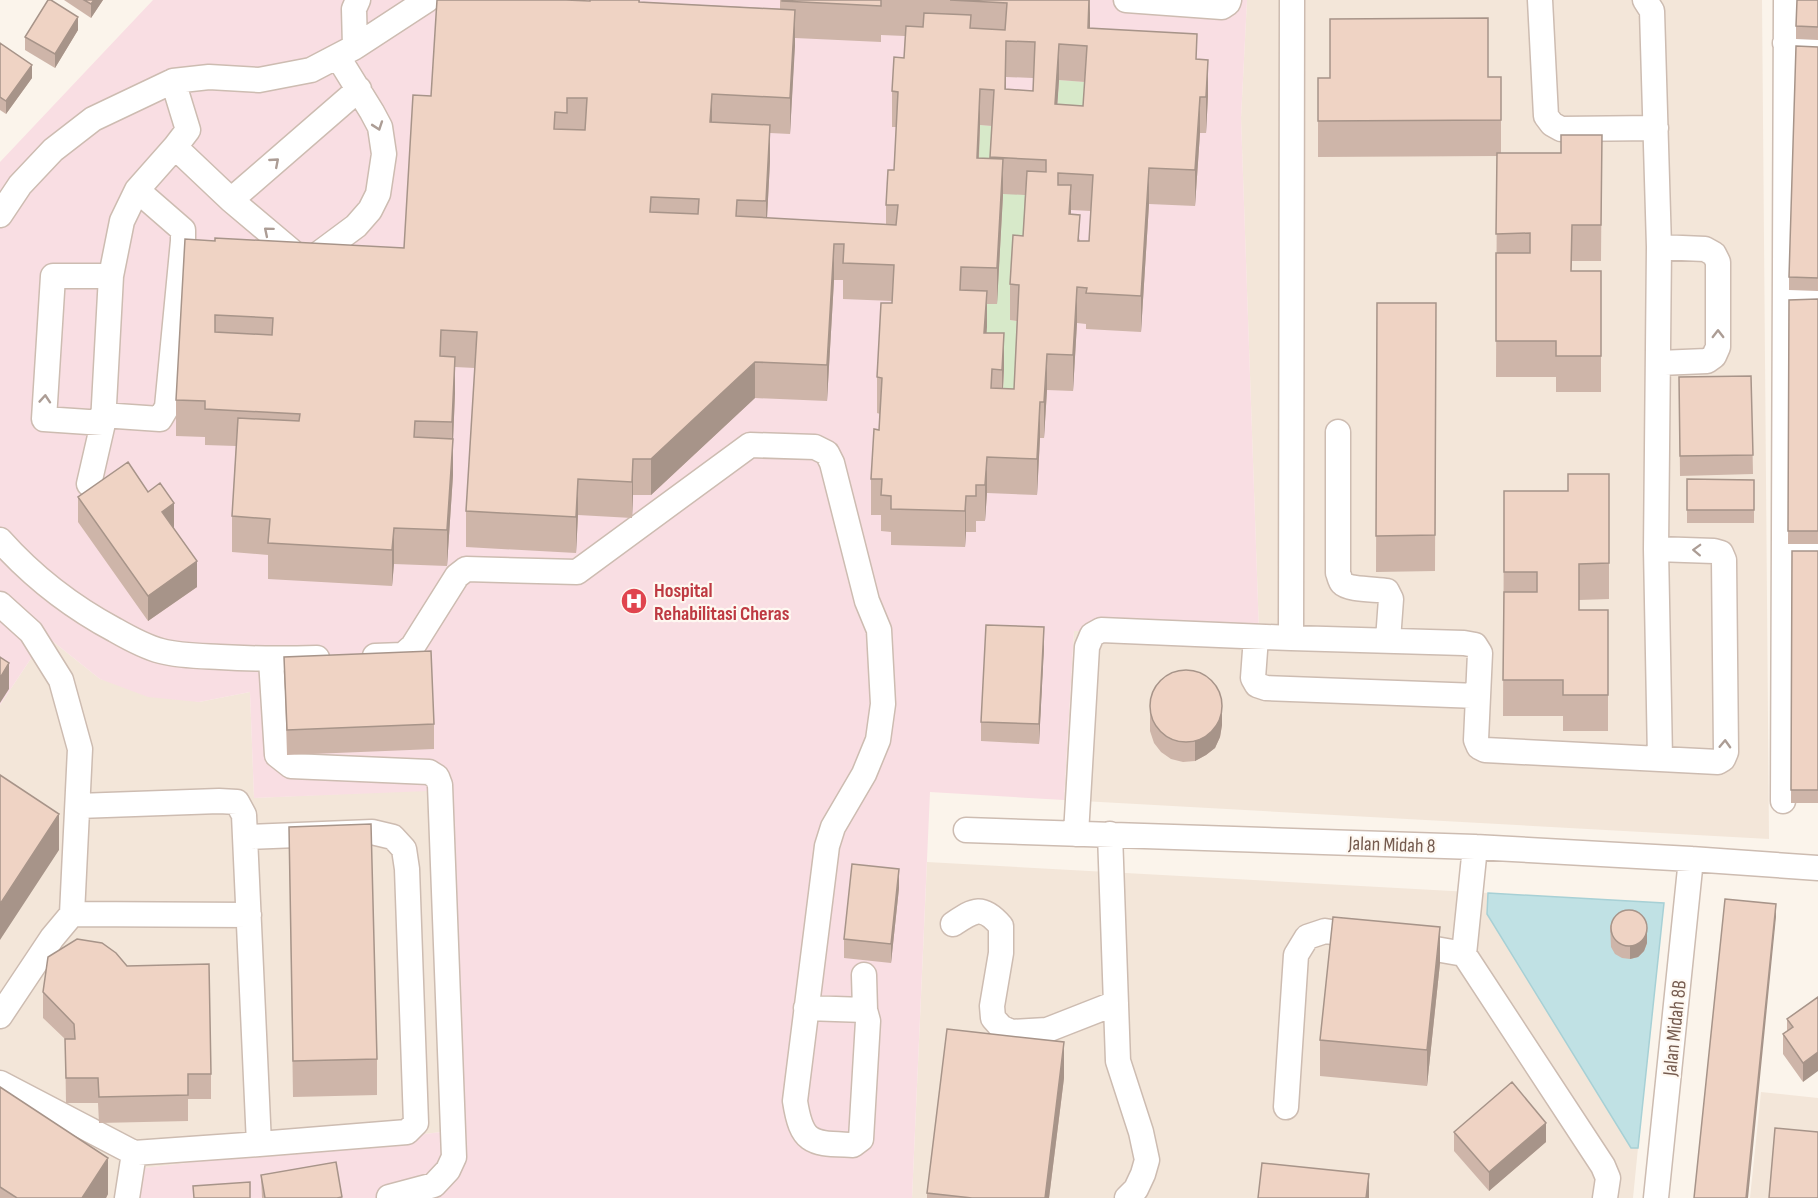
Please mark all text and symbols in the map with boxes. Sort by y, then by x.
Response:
one-way arrow [370,120,383,130]
one-way arrow [268,158,279,169]
one-way arrow [264,227,275,238]
one-way arrow [1712,330,1724,339]
one-way arrow [38,394,51,403]
one-way arrow [1692,544,1701,557]
place label: Hospital Rehabilitasi Cheras [654,579,790,626]
hospital icon: Hospital Rehabilitasi Cheras [619,586,649,616]
one-way arrow [1719,739,1732,748]
street label: Jalan Midah 8 [1347,831,1436,859]
street label: Jalan Midah 8B [1658,979,1692,1078]

